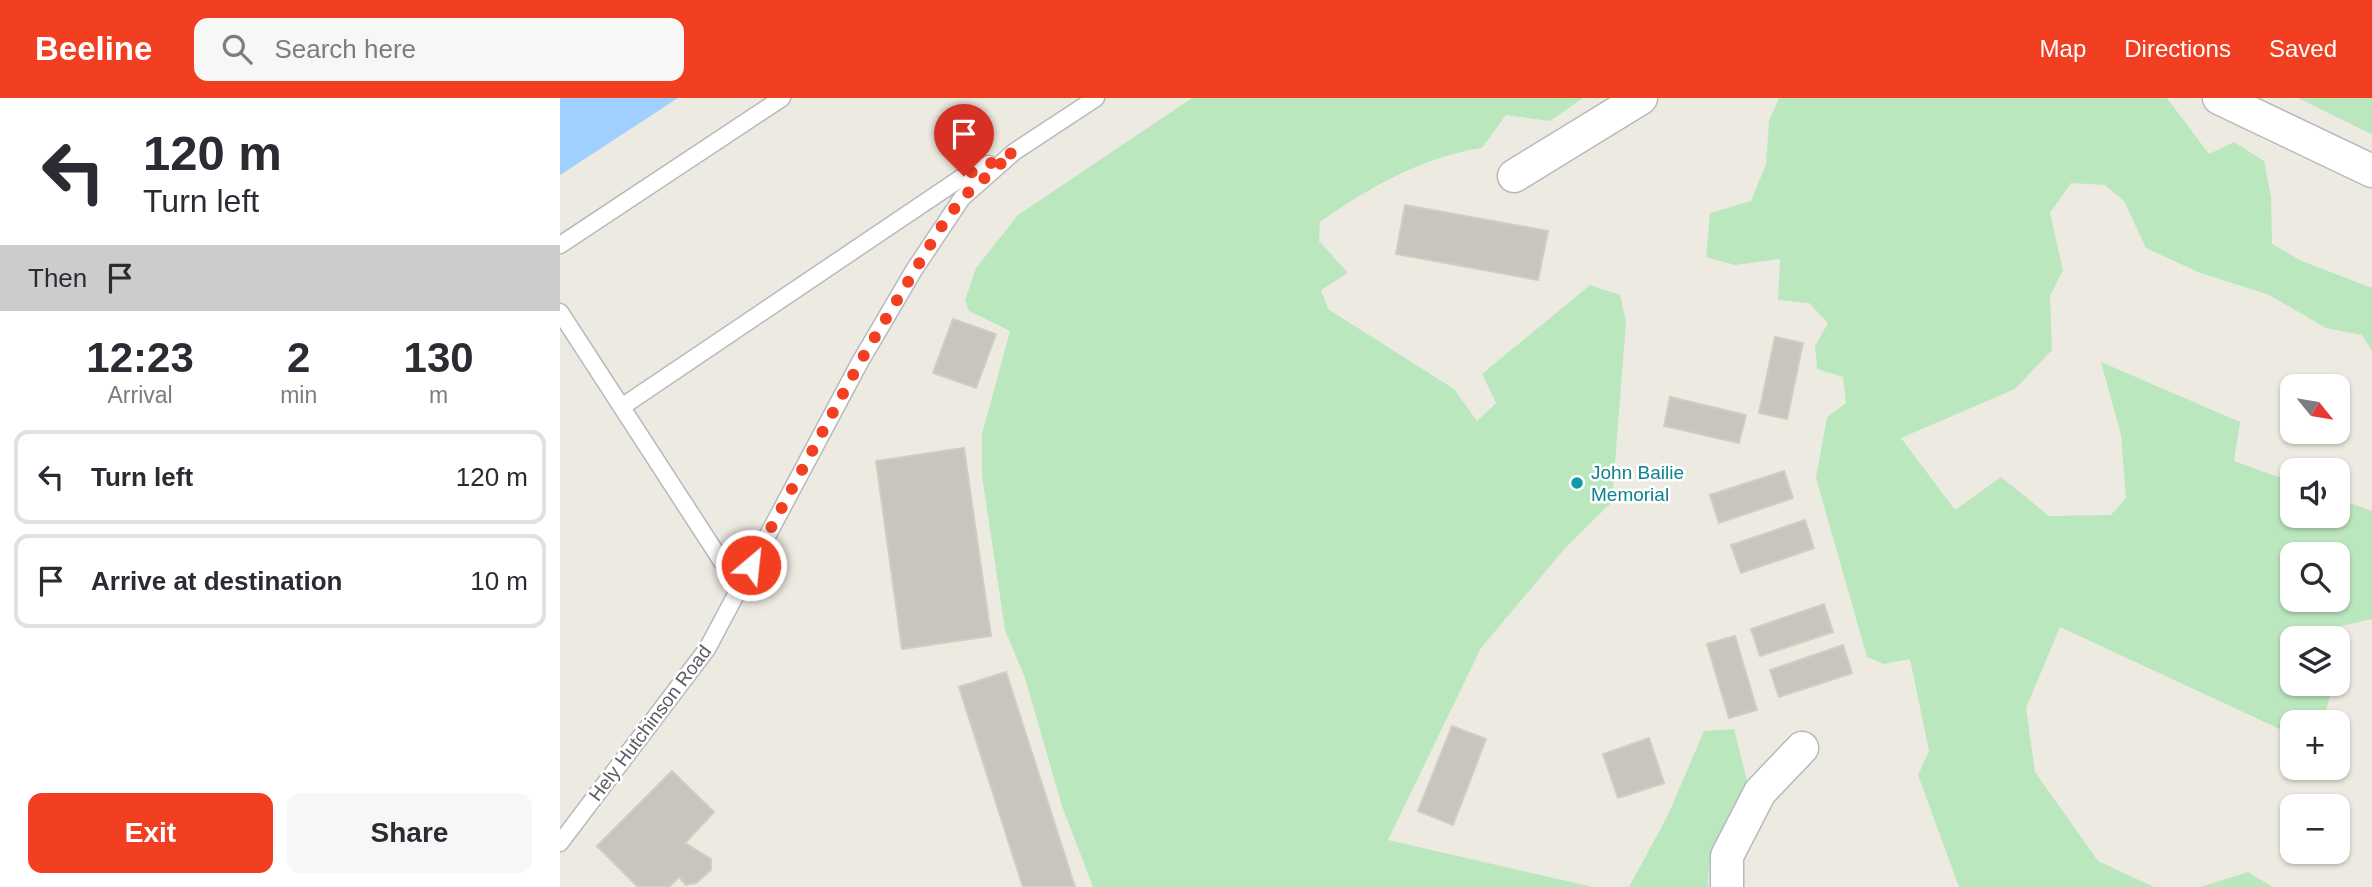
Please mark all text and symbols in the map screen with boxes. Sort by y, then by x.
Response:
search box [194,18,684,81]
text: Beeline [35,30,152,67]
icon: search [218,30,256,68]
text: Search here [274,34,416,64]
text: Map [2040,35,2086,62]
text: Directions [2124,35,2231,62]
text: Saved [2269,35,2337,62]
pin [934,104,994,176]
icon: arrive [945,115,983,153]
icon: left [28,126,119,217]
text: 120 m [143,126,282,180]
text: Turn left [143,183,259,219]
icon: arrive [101,259,139,297]
text: Then [28,263,87,293]
text: 12:23 [86,334,194,381]
text: 2 [287,334,310,381]
text: 130 [404,334,474,381]
north arrow [2280,374,2350,444]
map controls [2280,374,2350,864]
text: Arrival [107,382,173,408]
text: min [280,382,317,408]
text: m [429,382,448,408]
icon: left [32,458,70,496]
button: sound [2280,458,2350,528]
text: Turn left [91,462,193,492]
text: 120 m [456,462,528,492]
place label: John Bailie Memorial [1591,462,1684,505]
marker: John Bailie Memorial [1569,475,1585,491]
position arrow [714,528,788,602]
button: search [2280,542,2350,612]
icon: arrive [32,562,70,600]
text: Arrive at destination [91,566,342,596]
text: 10 m [470,566,528,596]
button: layers [2280,626,2350,696]
street label: Hely Hutchinson Road [585,641,715,805]
button: + [2280,710,2350,780]
button: Exit [28,793,273,873]
button: Share [287,793,532,873]
button: − [2280,794,2350,864]

